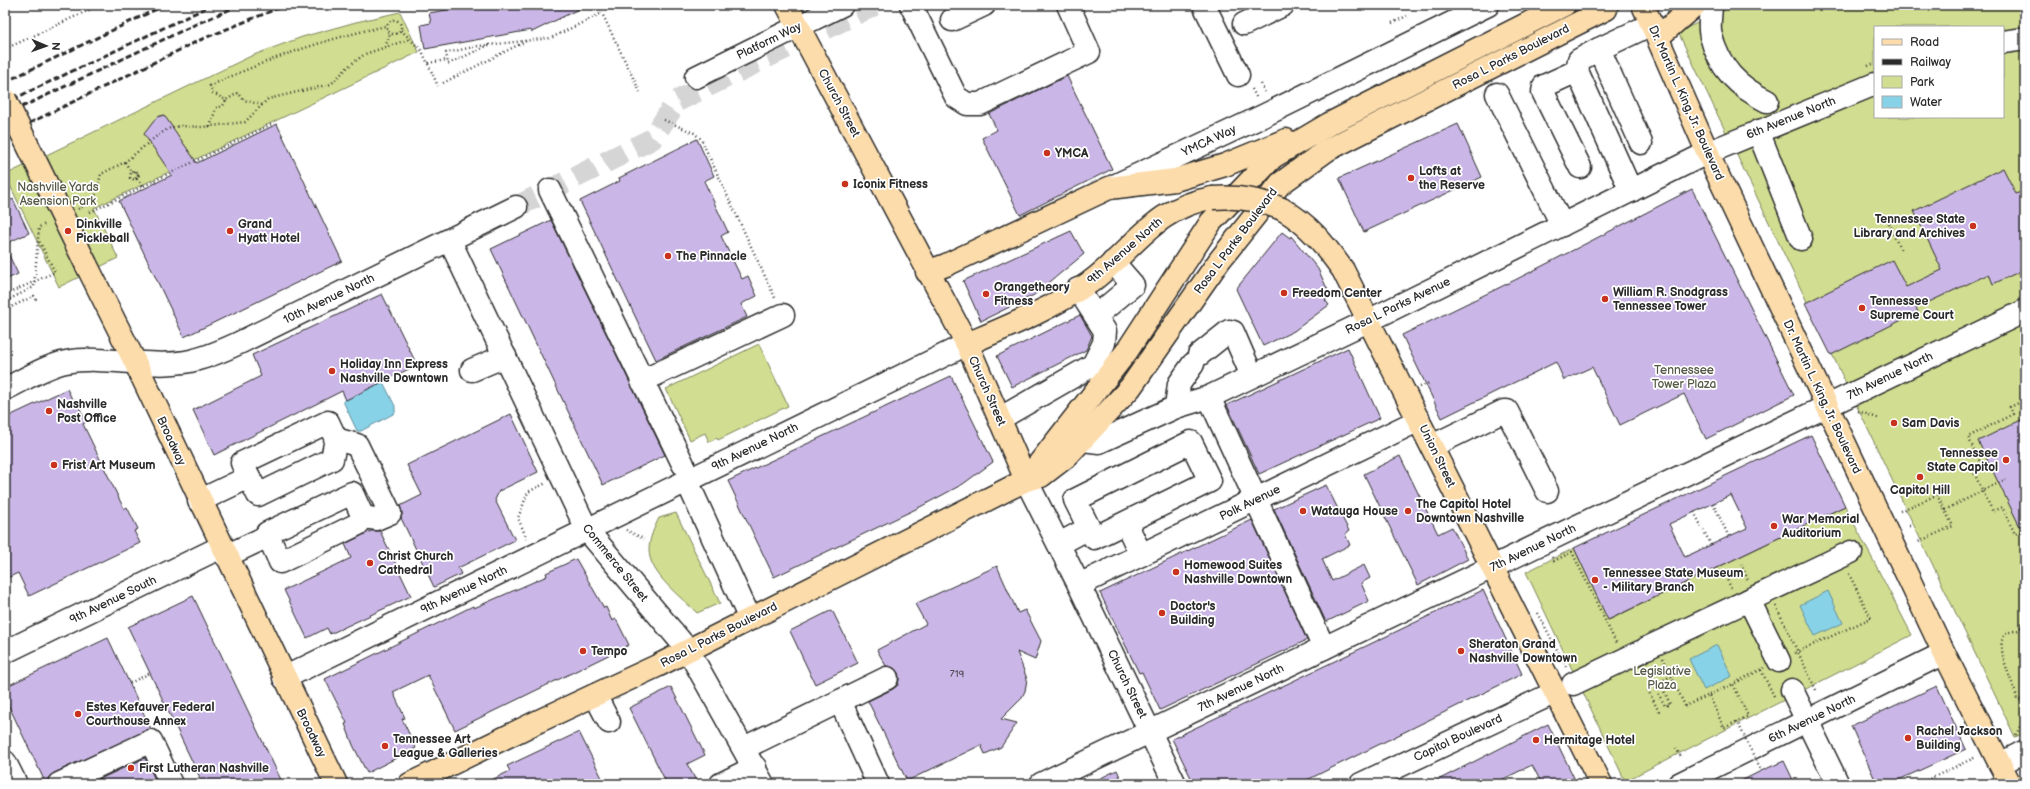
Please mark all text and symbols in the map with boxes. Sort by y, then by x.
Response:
street label: Platform Way [734,19,804,63]
street label: Rosa L Parks Boulevard [1450,21,1572,93]
street label: Dr. Martin L. King, Jr. Boulevard [1645,23,1727,183]
north arrow [26,26,66,66]
legend [1874,26,2004,118]
text: Road [1910,35,1939,50]
text: N [49,42,62,51]
text: Railway [1910,55,1952,70]
street label: Church Street [815,66,863,140]
text: Park [1910,75,1934,90]
street label: 6th Avenue North [1744,93,1838,143]
text: Water [1910,95,1942,110]
street label: YMCA Way [1178,122,1239,161]
place label: YMCA [1055,146,1089,161]
marker: YMCA [1042,148,1052,158]
place label: Lofts at the Reserve [1418,164,1485,193]
marker: Lofts at the Reserve [1406,173,1416,183]
place label: Iconix Fitness [853,177,928,192]
marker: Iconix Fitness [840,179,850,189]
park label: Nashville Yards Asension Park [17,180,99,209]
street label: Rosa L Parks Boulevard [1191,185,1281,297]
place label: Tennessee State Library and Archives [1854,212,1965,241]
street label: 9th Avenue North [1084,214,1166,288]
place label: Dinkville Pickleball [76,217,129,246]
place label: Grand Hyatt Hotel [238,217,300,246]
marker: Tennessee State Library and Archives [1968,221,1978,231]
marker: Dinkville Pickleball [63,226,73,236]
marker: Grand Hyatt Hotel [225,226,235,236]
place label: The Pinnacle [676,249,747,264]
marker: The Pinnacle [663,251,673,261]
street label: 10th Avenue North [281,270,377,328]
street label: Rosa L Parks Avenue [1343,274,1453,338]
place label: Orangetheory Fitness [994,280,1070,309]
place label: William R. Snodgrass Tennessee Tower [1613,285,1728,314]
place label: Freedom Center [1292,286,1382,301]
marker: Freedom Center [1279,288,1289,298]
marker: Orangetheory Fitness [981,289,991,299]
marker: William R. Snodgrass Tennessee Tower [1600,294,1610,304]
place label: Tennessee Supreme Court [1870,294,1954,323]
marker: Tennessee Supreme Court [1857,303,1867,313]
street label: Dr. Martin L. King, Jr. Boulevard [1780,318,1864,476]
street label: 7th Avenue North [1845,349,1936,403]
street label: Church Street [965,354,1009,429]
place label: Holiday Inn Express Nashville Downtown [340,357,448,386]
park label: Tennessee Tower Plaza [1652,363,1717,392]
marker: Holiday Inn Express Nashville Downtown [327,366,337,376]
place label: Nashville Post Office [57,397,116,426]
marker: Nashville Post Office [44,406,54,416]
street label: Broadway [153,414,189,468]
place label: Sam Davis [1902,416,1960,431]
marker: Sam Davis [1889,418,1899,428]
street label: 9th Avenue North [709,419,801,474]
street label: Union Street [1415,422,1459,490]
place label: Tennessee State Capitol [1927,446,1998,475]
marker: Tennessee State Capitol [2001,455,2011,465]
place label: Frist Art Museum [62,458,156,473]
marker: Frist Art Museum [49,460,59,470]
marker: Capitol Hill [1915,472,1925,482]
street label: Polk Avenue [1217,482,1283,524]
place label: Capitol Hill [1890,483,1950,498]
place label: The Capitol Hotel Downtown Nashville [1416,497,1524,526]
place label: Watauga House [1311,504,1398,519]
marker: Watauga House [1298,506,1308,516]
marker: The Capitol Hotel Downtown Nashville [1403,506,1413,516]
place label: War Memorial Auditorium [1781,512,1859,541]
street label: Commerce Street [579,521,651,605]
street label: 7th Avenue North [1488,521,1579,575]
marker: War Memorial Auditorium [1769,521,1779,531]
place label: Christ Church Cathedral [378,549,453,578]
marker: Christ Church Cathedral [365,558,375,568]
place label: Homewood Suites Nashville Downtown [1184,558,1292,587]
street label: 9th Avenue North [418,562,510,617]
place label: Tennessee State Museum - Military Branch [1603,566,1743,595]
marker: Homewood Suites Nashville Downtown [1171,567,1181,577]
street label: 9th Avenue South [67,572,159,628]
marker: Tennessee State Museum - Military Branch [1590,575,1600,585]
street label: Rosa L Parks Boulevard [658,599,780,671]
place label: Doctor's Building [1170,599,1215,628]
marker: Doctor's Building [1157,608,1167,618]
place label: Sheraton Grand Nashville Downtown [1469,637,1577,666]
place label: Tempo [591,644,628,659]
marker: Tempo [578,646,588,656]
marker: Sheraton Grand Nashville Downtown [1456,646,1466,656]
street label: Church Street [1104,647,1150,721]
street label: 7th Avenue North [1196,661,1287,715]
park label: Legislative Plaza [1633,664,1691,693]
house number: 719 [950,668,964,680]
street label: 6th Avenue North [1766,691,1858,747]
place label: Estes Kefauver Federal Courthouse Annex [86,700,214,729]
street label: Broadway [293,706,330,760]
marker: Estes Kefauver Federal Courthouse Annex [73,709,83,719]
street label: Capitol Boulevard [1411,711,1505,765]
place label: Rachel Jackson Building [1916,724,2003,753]
place label: Tennessee Art League & Galleries [393,732,498,761]
place label: Hermitage Hotel [1544,733,1635,748]
marker: Rachel Jackson Building [1903,733,1913,743]
marker: Hermitage Hotel [1531,735,1541,745]
marker: Tennessee Art League & Galleries [380,741,390,751]
place label: First Lutheran Nashville [139,761,269,776]
marker: First Lutheran Nashville [126,763,136,773]

